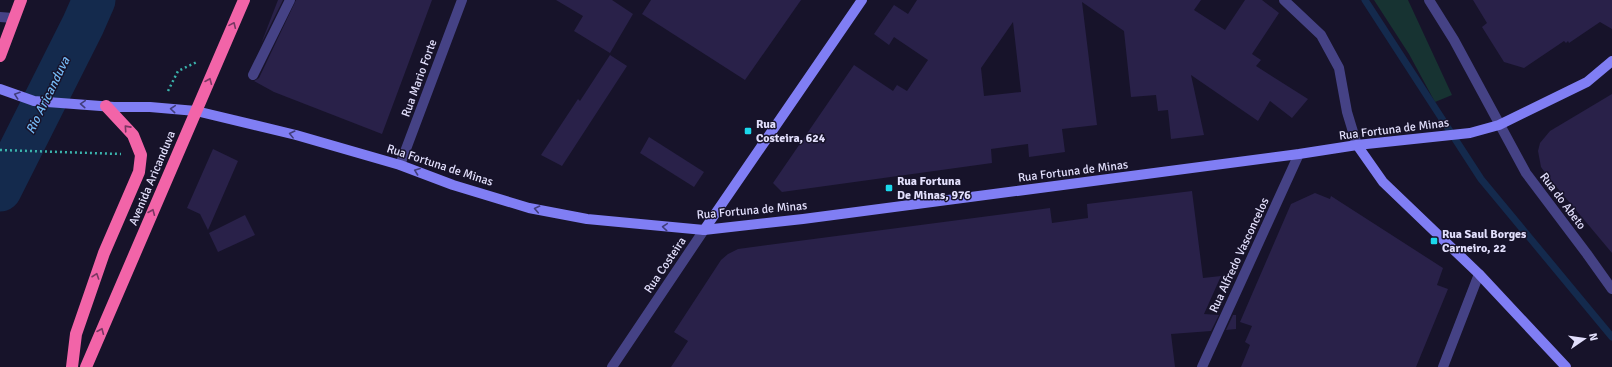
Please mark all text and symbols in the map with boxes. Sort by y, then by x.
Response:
one-way arrow [228,22,236,30]
street label: Rua Mario Forte [398,37,440,119]
water label: Rio Aricanduva [22,54,74,137]
one-way arrow [204,77,212,84]
one-way arrow [14,91,21,100]
one-way arrow [80,100,86,109]
one-way arrow [170,105,176,114]
street label: Rua Fortuna de Minas [1338,115,1450,144]
place label: Rua Costeira, 624 [756,117,826,146]
one-way arrow [124,126,131,133]
marker: Rua Costeira, 624 [743,126,753,136]
street label: Avenida Aricanduva [126,129,179,228]
one-way arrow [289,131,295,139]
street label: Rua Fortuna de Minas [385,141,495,190]
street label: Rua Fortuna de Minas [1017,157,1129,186]
one-way arrow [413,168,420,176]
street label: Rua do Abeto [1536,170,1589,233]
place label: Rua Fortuna De Minas, 976 [897,174,971,203]
marker: Rua Fortuna De Minas, 976 [884,183,894,193]
street label: Rua Alfredo Vasconcelos [1206,195,1273,315]
street label: Rua Fortuna de Minas [696,198,808,223]
one-way arrow [534,206,540,214]
one-way arrow [148,208,156,215]
one-way arrow [662,223,668,232]
place label: Rua Saul Borges Carneiro, 22 [1442,227,1527,256]
street label: Rua Costeira [641,234,690,296]
marker: Rua Saul Borges Carneiro, 22 [1429,236,1439,246]
one-way arrow [91,272,100,279]
north arrow [1564,319,1604,359]
one-way arrow [96,328,104,336]
text: N [1586,332,1600,342]

